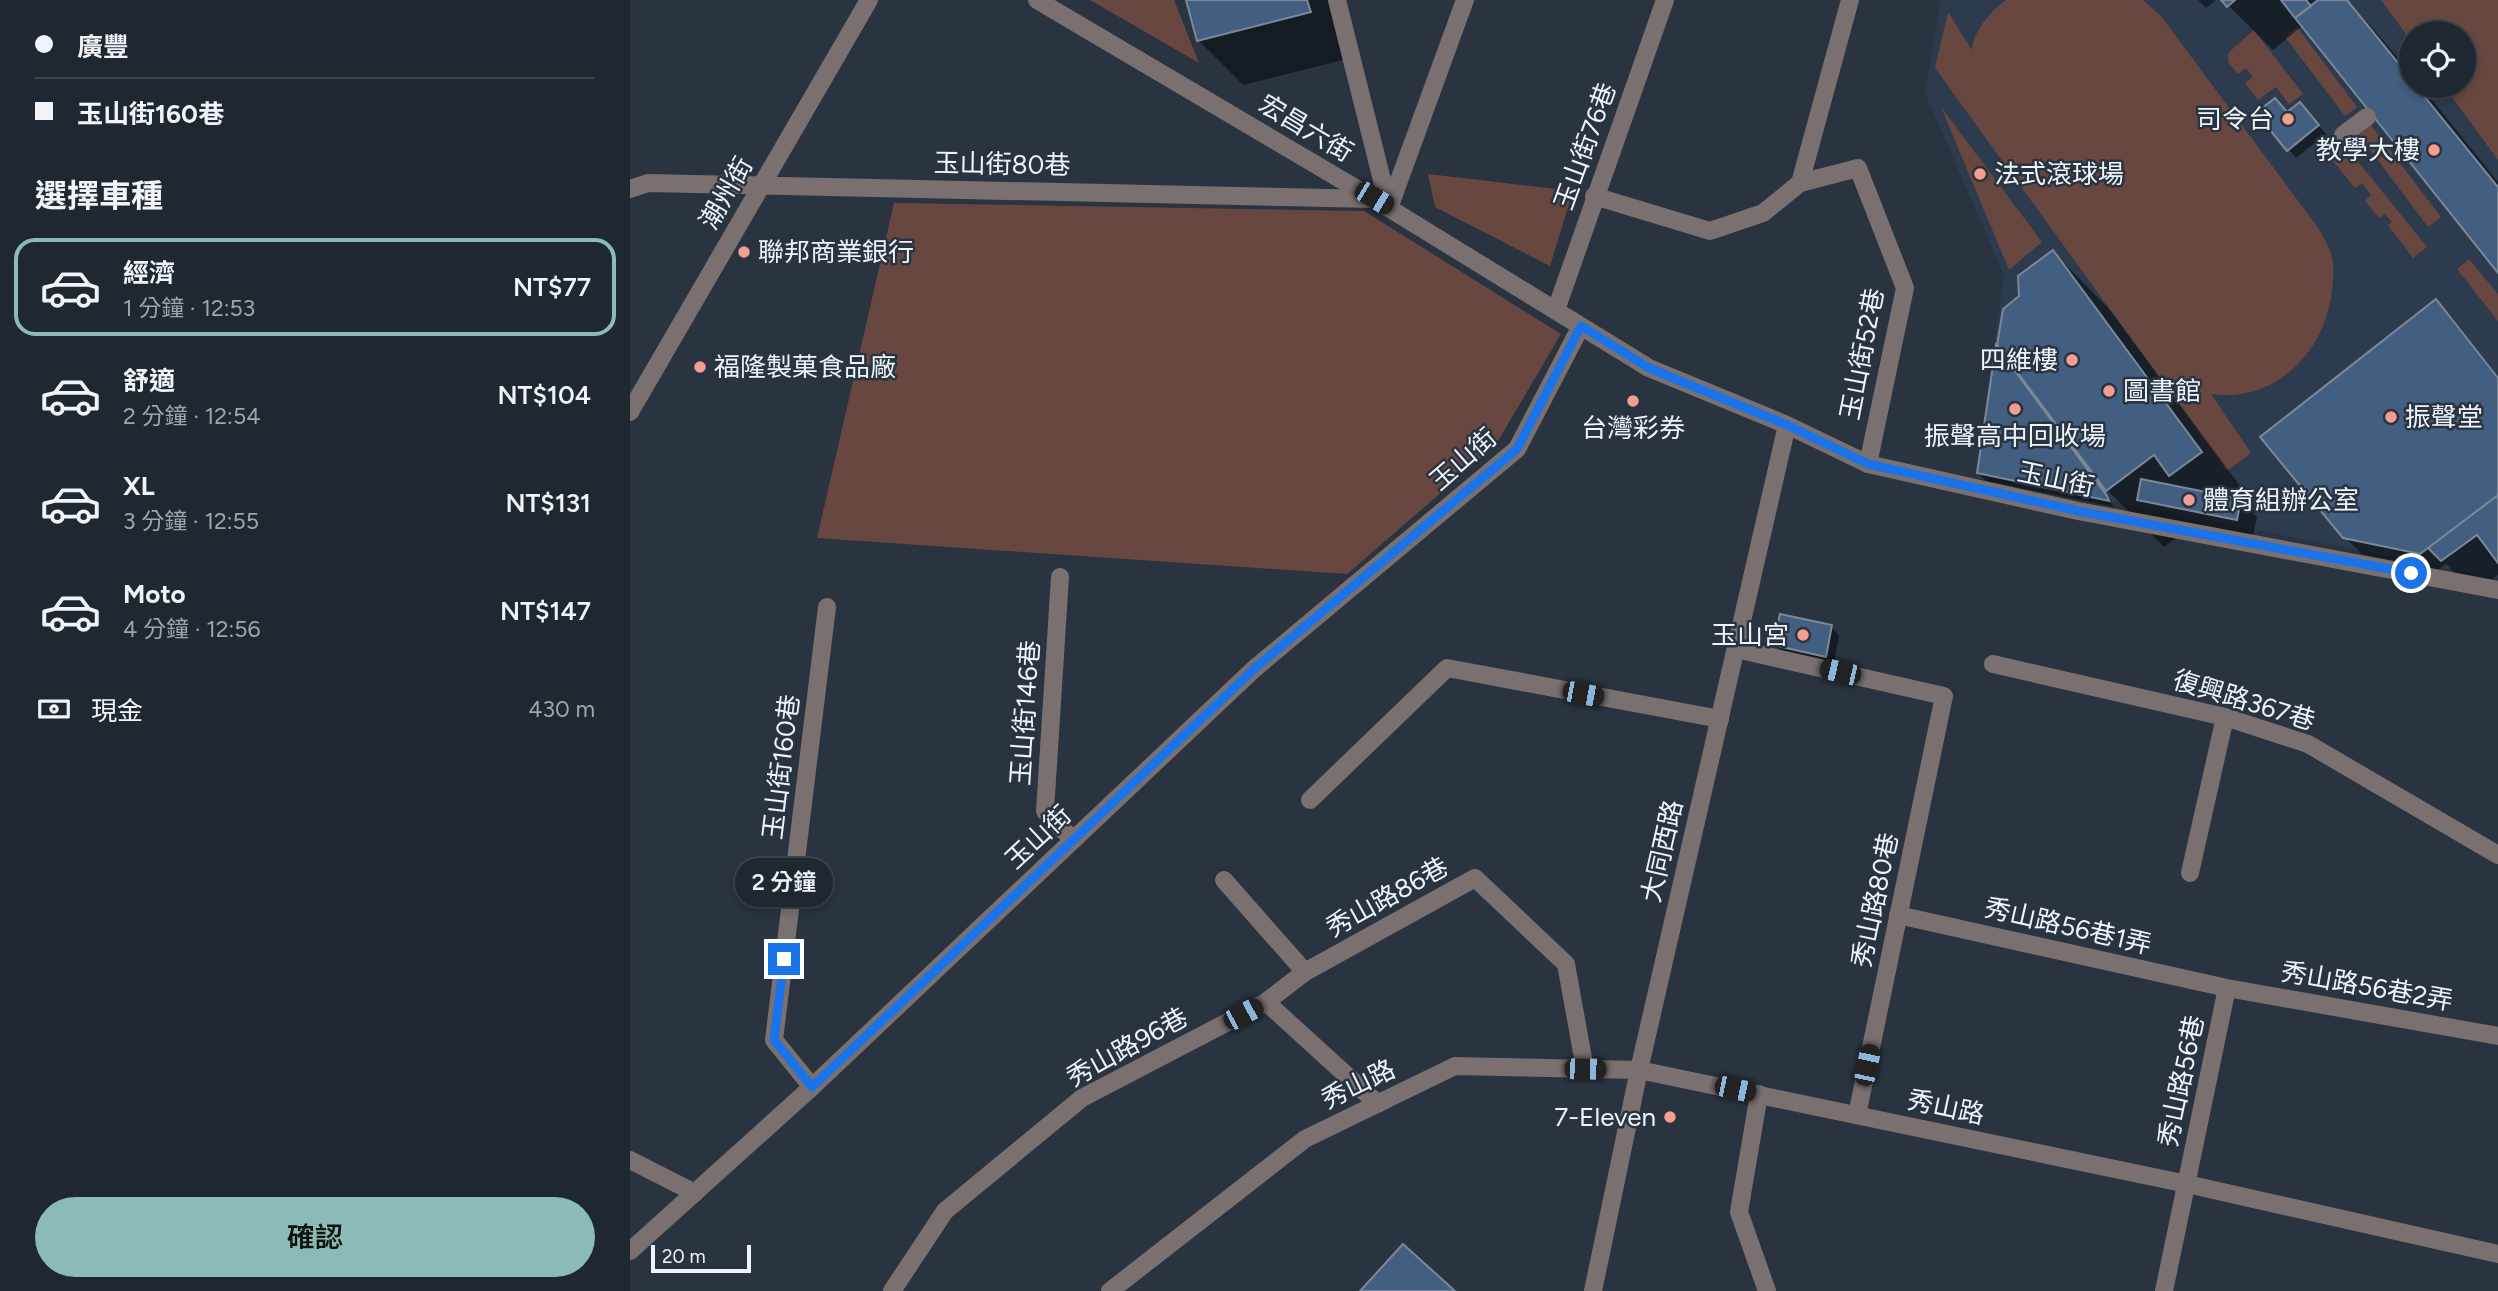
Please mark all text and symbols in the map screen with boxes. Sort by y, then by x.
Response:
map controls [2399,21,2476,98]
button: locate [2399,21,2476,98]
text: 廣豐 [77,31,129,63]
street label: 玉山街76巷 [1547,78,1623,214]
street label: 宏昌六街 [1253,87,1359,169]
text: 玉山街160巷 [77,98,224,130]
place label: 司令台 [2196,103,2274,135]
marker: 司令台 [2280,111,2296,127]
place label: 教學大樓 [2316,134,2420,166]
marker: 教學大樓 [2426,142,2442,158]
street label: 玉山街80巷 [933,147,1071,181]
street label: 潮州街 [693,151,759,235]
place label: 法式滾球場 [1994,158,2124,190]
marker: 法式滾球場 [1972,166,1988,182]
text: 選擇車種 [35,177,163,215]
car [1351,178,1398,218]
place label: 聯邦商業銀行 [758,236,914,268]
marker: 聯邦商業銀行 [736,244,752,260]
icon: car [39,256,102,319]
text: 經濟 [123,257,175,289]
text: NT$77 [513,271,591,303]
street label: 玉山街52巷 [1834,285,1890,423]
text: 1 分鐘 · 12:53 [123,294,255,322]
place label: 四維樓 [1980,344,2058,376]
place label: 福隆製菓食品廠 [714,351,896,383]
marker: 四維樓 [2064,352,2080,368]
marker: 福隆製菓食品廠 [692,359,708,375]
icon: car [39,364,102,427]
text: 舒適 [123,365,175,397]
place label: 圖書館 [2123,375,2201,407]
text: NT$104 [498,379,591,411]
marker: 圖書館 [2101,383,2117,399]
marker: 台灣彩券 [1625,393,1641,409]
marker: 振聲高中回收場 [2007,401,2023,417]
place label: 振聲堂 [2405,401,2483,433]
text: 2 分鐘 · 12:54 [123,402,260,430]
marker: 振聲堂 [2383,409,2399,425]
place label: 台灣彩券 [1581,412,1685,444]
place label: 振聲高中回收場 [1924,420,2106,452]
street label: 玉山街 [1423,421,1503,497]
street label: 玉山街 [2015,455,2097,503]
text: XL [123,470,155,502]
icon: car [39,472,102,535]
place label: 體育組辦公室 [2203,484,2359,516]
text: NT$131 [505,487,591,519]
marker: 體育組辦公室 [2181,492,2197,508]
text: 3 分鐘 · 12:55 [123,507,259,535]
route start [2395,557,2427,589]
text: Moto [123,578,186,610]
icon: car [39,580,102,643]
text: NT$147 [500,595,591,627]
text: 4 分鐘 · 12:56 [123,615,261,643]
place label: 玉山宮 [1711,619,1789,651]
marker: 玉山宮 [1795,627,1811,643]
street label: 玉山街146巷 [1004,639,1046,787]
car [1818,657,1863,687]
street label: 復興路367巷 [2169,663,2319,737]
car [1561,680,1606,708]
icon: cash [35,690,73,728]
street label: 玉山街160巷 [756,693,806,841]
text: 現金 [91,695,143,727]
text: 430 m [528,695,595,723]
street label: 大同西路 [1635,797,1689,905]
street label: 玉山街 [999,799,1077,875]
street label: 秀山路80巷 [1845,830,1905,970]
street label: 秀山路86巷 [1320,850,1454,944]
callout: 2 分鐘 [735,858,833,906]
text: 2 分鐘 [752,868,816,896]
street label: 秀山路56巷1弄 [1981,891,2155,961]
route end [768,943,800,975]
street label: 秀山路56巷2弄 [2278,955,2456,1017]
car [1220,995,1267,1033]
street label: 秀山路96巷 [1061,1001,1193,1093]
street label: 秀山路56巷 [2151,1012,2211,1150]
car [1853,1042,1882,1088]
street label: 秀山路 [1316,1053,1400,1115]
car [1564,1058,1607,1080]
car [1713,1074,1758,1104]
street label: 秀山路 [1905,1083,1987,1131]
place label: 7-Eleven [1554,1101,1656,1133]
marker: 7-Eleven [1662,1109,1678,1125]
button: 確認 [35,1197,595,1277]
scale bar [651,1242,751,1274]
text: 20 m [662,1245,706,1268]

